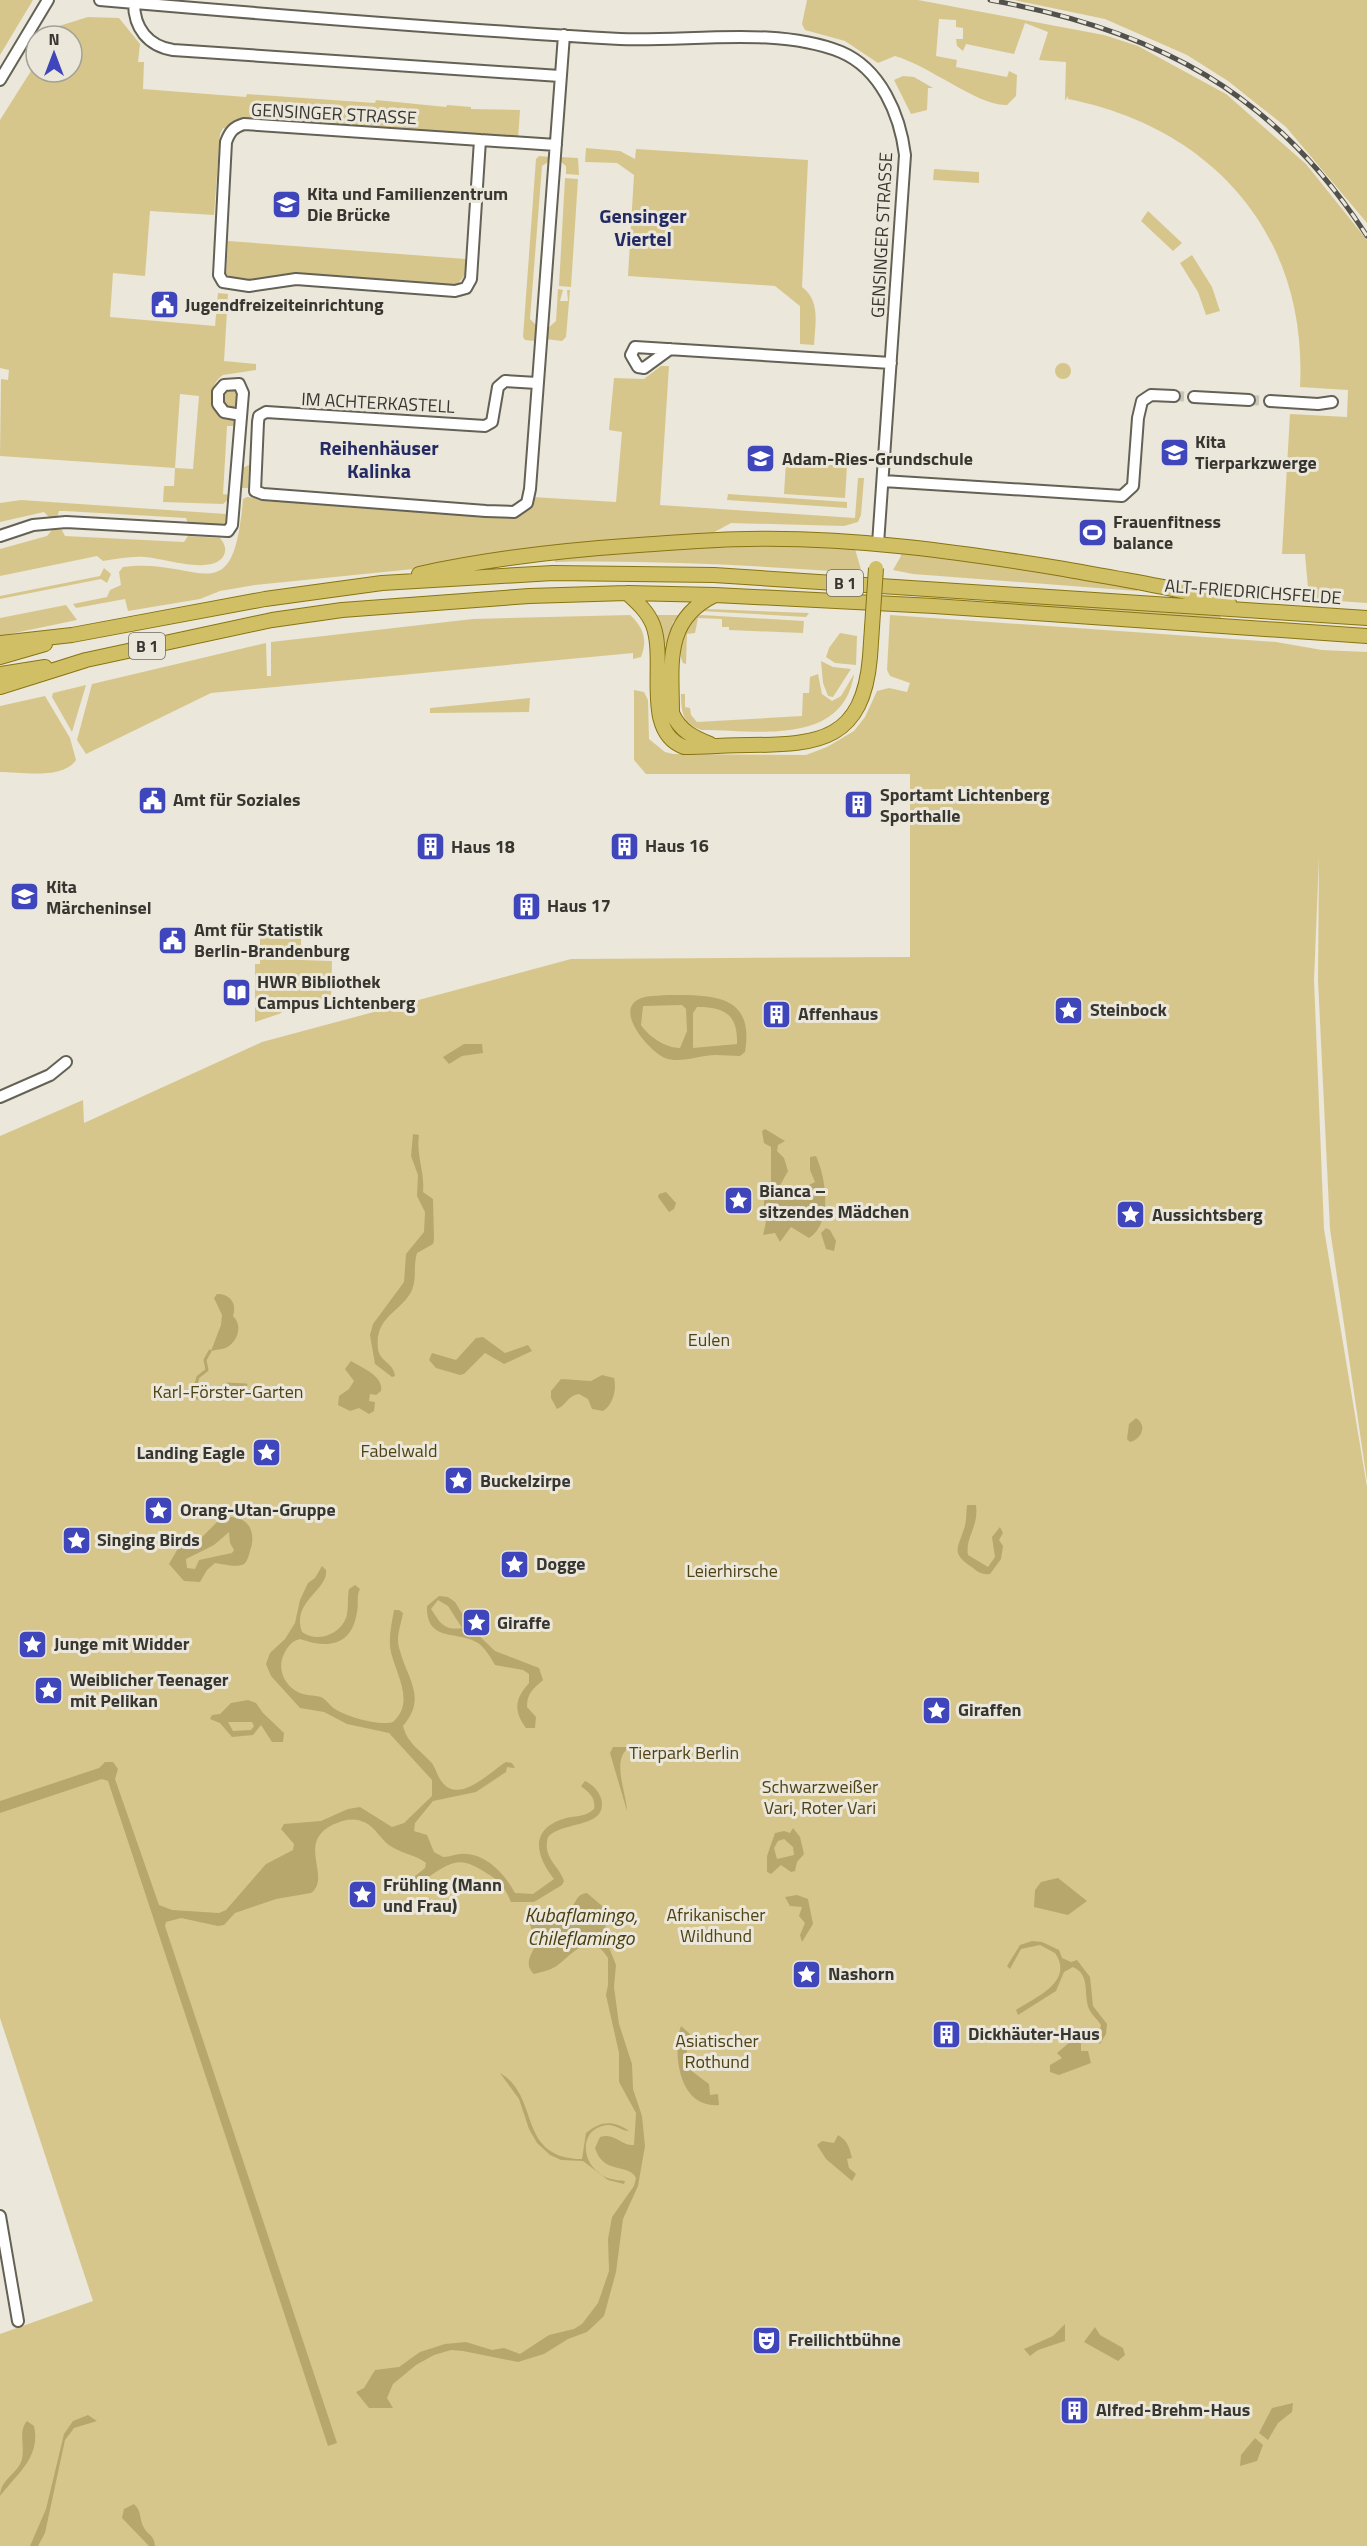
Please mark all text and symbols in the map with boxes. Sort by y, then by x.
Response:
north arrow [24,24,84,84]
text: N [48,27,60,51]
street label: GENSINGER STRASSE [250,96,418,131]
street label: GENSINGER STRASSE [864,151,899,319]
place label: Kita und Familienzentrum Die Brücke [307,180,508,228]
school or university icon: Kita und Familienzentrum Die Brücke [270,188,302,220]
district label: Gensinger Viertel [599,200,687,254]
public building icon: Jugendfreizeiteinrichtung [148,289,180,321]
place label: Jugendfreizeiteinrichtung [185,291,384,318]
street label: IM ACHTERKASTELL [301,385,456,420]
place label: Kita Tierparkzwerge [1195,428,1317,476]
district label: Reihenhäuser Kalinka [319,432,439,486]
school or university icon: Kita Tierparkzwerge [1158,436,1190,468]
school or university icon: Adam-Ries-Grundschule [745,443,777,475]
place label: Adam-Ries-Grundschule [782,445,973,472]
place label: Frauenfitness balance [1113,508,1221,556]
sports icon: Frauenfitness balance [1076,516,1108,548]
road number: B 1 [827,570,863,596]
street label: ALT-FRIEDRICHSFELDE [1164,572,1342,611]
road number: B 1 [129,633,165,659]
place label: Sportamt Lichtenberg Sporthalle [880,781,1050,829]
public building icon: Amt für Soziales [136,784,168,816]
place label: Amt für Soziales [173,786,300,813]
building icon: Sportamt Lichtenberg Sporthalle [843,789,875,821]
building icon: Haus 16 [608,830,640,862]
building icon: Haus 18 [414,831,446,863]
place label: Haus 16 [645,832,709,859]
place label: Haus 18 [451,833,515,860]
place label: Kita Märcheninsel [46,873,152,921]
school or university icon: Kita Märcheninsel [9,881,41,913]
building icon: Haus 17 [510,890,542,922]
place label: Haus 17 [547,892,611,919]
place label: Amt für Statistik Berlin-Brandenburg [194,916,350,964]
public building icon: Amt für Statistik Berlin-Brandenburg [157,924,189,956]
place label: HWR Bibliothek Campus Lichtenberg [257,968,416,1016]
library icon: HWR Bibliothek Campus Lichtenberg [220,976,252,1008]
place icon: Steinbock [1053,994,1085,1026]
place label: Steinbock [1090,996,1167,1023]
building icon: Affenhaus [761,998,793,1030]
place label: Affenhaus [798,1000,878,1027]
place label: Bianca – sitzendes Mädchen [759,1177,909,1225]
place icon: Bianca – sitzendes Mädchen [722,1185,754,1217]
place icon: Aussichtsberg [1115,1199,1147,1231]
place label: Aussichtsberg [1152,1201,1263,1228]
park label: Eulen [688,1326,730,1353]
park label: Karl-Förster-Garten [153,1378,303,1405]
place icon: Landing Eagle [250,1437,282,1469]
park label: Fabelwald [361,1437,437,1464]
place label: Landing Eagle [136,1439,245,1466]
place icon: Buckelzirpe [443,1465,475,1497]
place label: Buckelzirpe [480,1467,571,1494]
place icon: Orang-Utan-Gruppe [143,1494,175,1526]
place label: Orang-Utan-Gruppe [180,1496,336,1523]
place icon: Singing Birds [60,1524,92,1556]
place label: Singing Birds [97,1526,200,1553]
place icon: Dogge [499,1548,531,1580]
place label: Dogge [536,1550,585,1577]
park label: Leierhirsche [686,1557,778,1584]
place icon: Giraffe [460,1607,492,1639]
place label: Giraffe [497,1609,551,1636]
place icon: Junge mit Widder [17,1628,49,1660]
place label: Junge mit Widder [54,1630,190,1657]
place label: Weiblicher Teenager mit Pelikan [70,1666,229,1714]
place icon: Weiblicher Teenager mit Pelikan [33,1674,65,1706]
place icon: Giraffen [921,1694,953,1726]
place label: Giraffen [958,1696,1021,1723]
park label: Tierpark Berlin [629,1739,739,1766]
park label: Schwarzweißer Vari, Roter Vari [762,1773,878,1821]
place label: Frühling (Mann und Frau) [383,1871,502,1919]
place icon: Frühling (Mann und Frau) [346,1879,378,1911]
water label: Kubaflamingo, Chileflamingo [525,1899,638,1953]
park label: Afrikanischer Wildhund [666,1901,766,1949]
place icon: Nashorn [791,1958,823,1990]
place label: Nashorn [828,1960,894,1987]
building icon: Dickhäuter-Haus [931,2018,963,2050]
place label: Dickhäuter-Haus [968,2020,1100,2047]
park label: Asiatischer Rothund [675,2027,759,2075]
theatre icon: Freilichtbühne [751,2324,783,2356]
place label: Freilichtbühne [788,2326,901,2353]
building icon: Alfred-Brehm-Haus [1059,2394,1091,2426]
place label: Alfred-Brehm-Haus [1096,2396,1250,2423]

